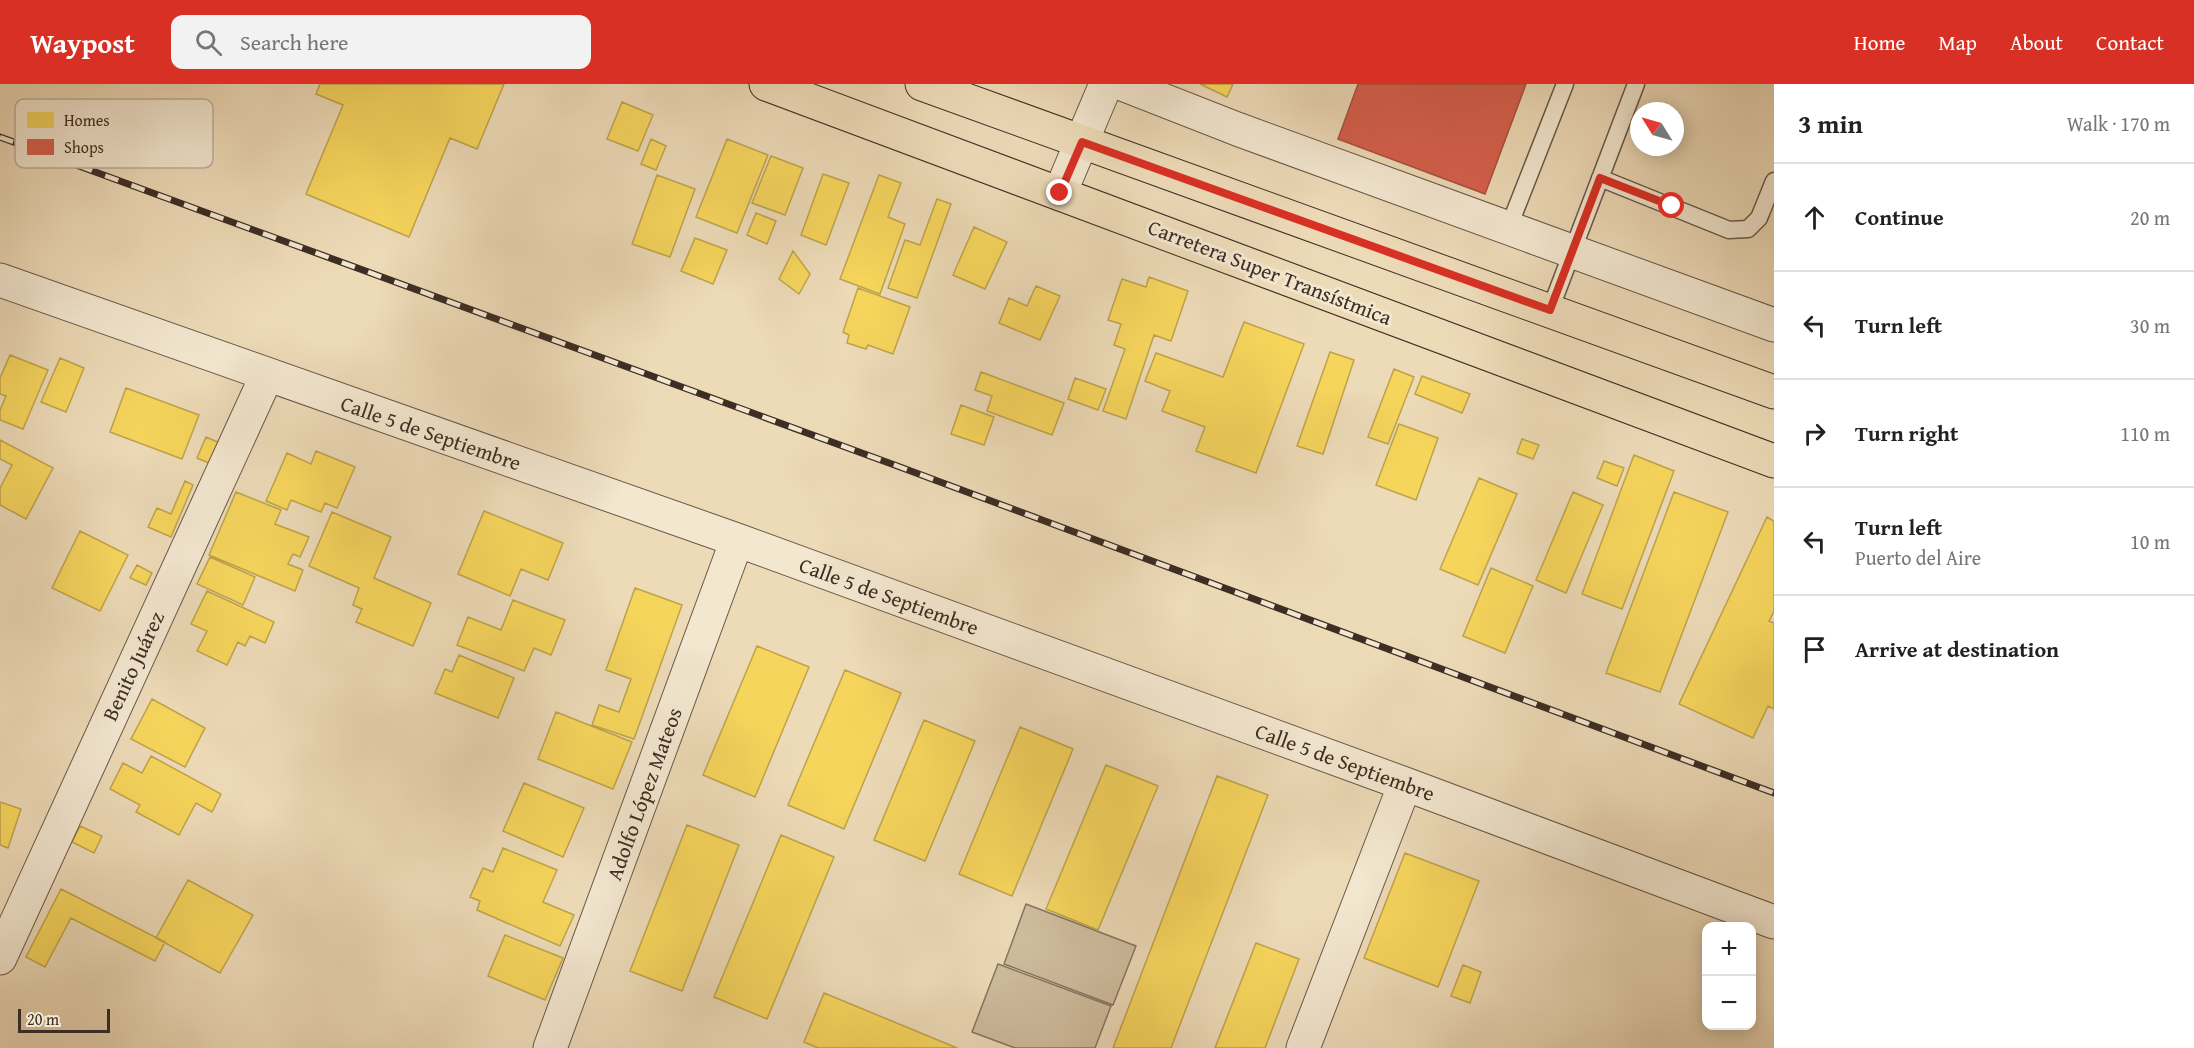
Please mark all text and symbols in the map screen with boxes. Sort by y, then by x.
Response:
search box [171,15,591,69]
text: Waypost [30,22,135,63]
icon: search [192,26,225,59]
text: Search here [240,26,348,58]
text: Home [1854,27,1905,58]
text: Map [1938,27,1977,58]
text: About [2010,27,2063,58]
text: Contact [2096,27,2164,58]
legend [15,99,213,168]
north arrow [1630,102,1684,156]
text: 3 min [1798,104,1863,143]
text: Homes [64,108,110,132]
text: Walk · 170 m [2067,109,2170,138]
text: Shops [64,135,104,159]
route end [1046,179,1072,205]
route start [1658,192,1684,218]
icon: ahead [1798,201,1831,234]
text: Continue [1855,201,1944,233]
text: 20 m [2130,203,2170,232]
street label: Carretera Super Transístmica [1144,211,1396,333]
icon: left [1798,309,1831,342]
text: Turn left [1855,309,1942,341]
text: 30 m [2130,311,2170,340]
street label: Calle 5 de Septiembre [337,388,525,478]
icon: right [1798,417,1831,450]
text: Turn right [1855,417,1958,449]
text: 110 m [2120,419,2170,448]
text: Turn left [1855,511,1942,543]
icon: left [1798,525,1831,558]
text: 10 m [2130,527,2170,556]
text: Puerto del Aire [1855,543,1981,572]
street label: Calle 5 de Septiembre [795,549,983,643]
street label: Benito Juárez [94,606,172,726]
icon: arrive [1798,633,1831,666]
text: Arrive at destination [1855,633,2059,665]
street label: Adolfo López Mateos [598,703,690,885]
street label: Calle 5 de Septiembre [1251,715,1439,809]
map controls [1702,922,1756,1030]
button: + [1702,922,1756,976]
button: − [1702,976,1756,1030]
scale bar [18,1006,110,1034]
text: 20 m [27,1007,59,1031]

